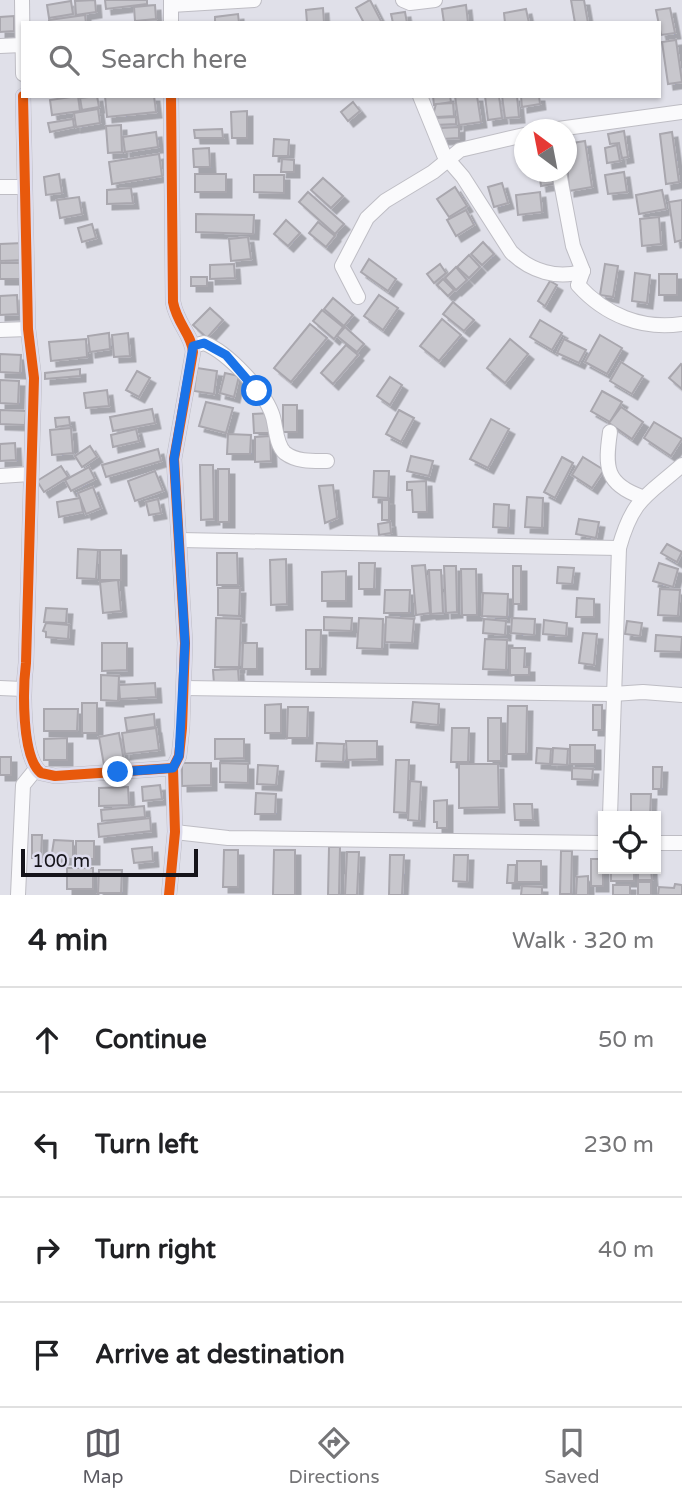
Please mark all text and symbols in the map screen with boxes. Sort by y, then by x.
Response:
search box [21,21,661,98]
icon: search [45,41,83,79]
text: Search here [101,44,247,75]
north arrow [514,119,577,182]
route start [241,375,272,406]
route end [102,756,133,787]
map controls [598,811,661,874]
button: locate [598,811,661,874]
scale bar [21,846,198,878]
text: 100 m [32,850,90,872]
text: 4 min [28,922,108,959]
text: Walk · 320 m [512,927,654,955]
icon: ahead [28,1021,66,1059]
text: Continue [95,1024,207,1055]
text: 50 m [598,1026,654,1054]
icon: left [28,1126,66,1164]
text: Turn left [95,1129,198,1160]
text: 230 m [584,1131,654,1159]
icon: right [28,1231,66,1269]
text: Turn right [95,1234,216,1265]
text: 40 m [598,1236,654,1264]
icon: arrive [28,1336,66,1374]
text: Arrive at destination [95,1339,345,1370]
tab: Map [83,1424,124,1488]
tab: Directions [289,1424,380,1488]
tab: Saved [545,1424,599,1488]

